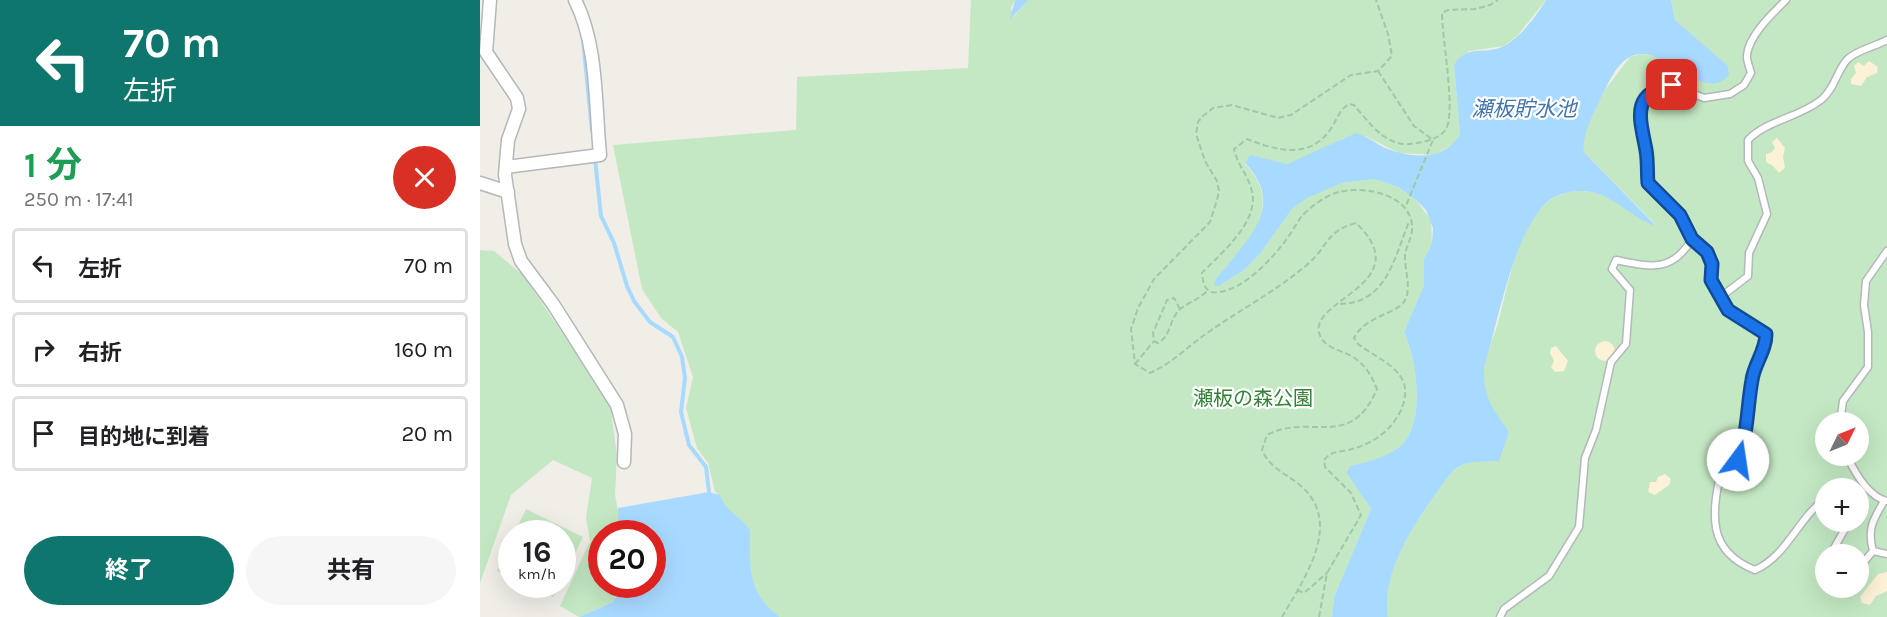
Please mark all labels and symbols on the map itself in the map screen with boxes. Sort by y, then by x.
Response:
pin [1646,59,1697,110]
water label: 瀬板貯水池 [1472,97,1578,121]
park label: 瀬板の森公園 [1193,387,1313,410]
north arrow [1815,412,1869,466]
position arrow [1706,428,1770,492]
speed limit sign: 20 [588,520,666,598]

